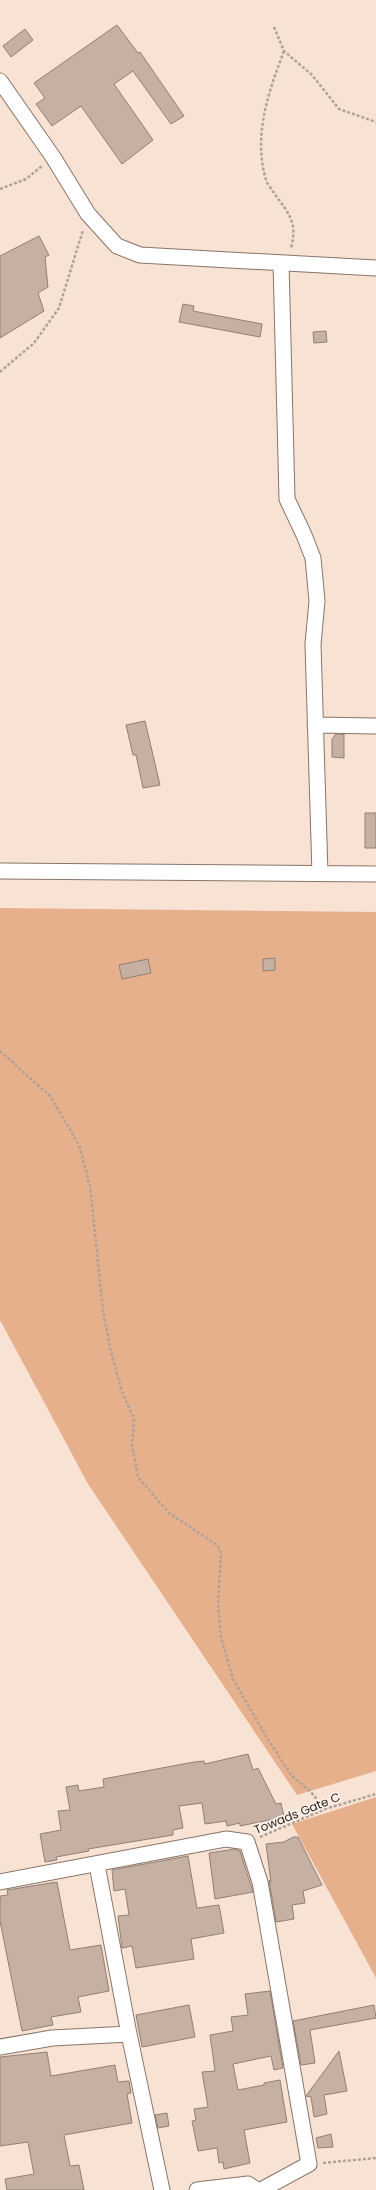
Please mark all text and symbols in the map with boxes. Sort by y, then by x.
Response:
street label: Towads Gate C [251,1788,343,1838]

